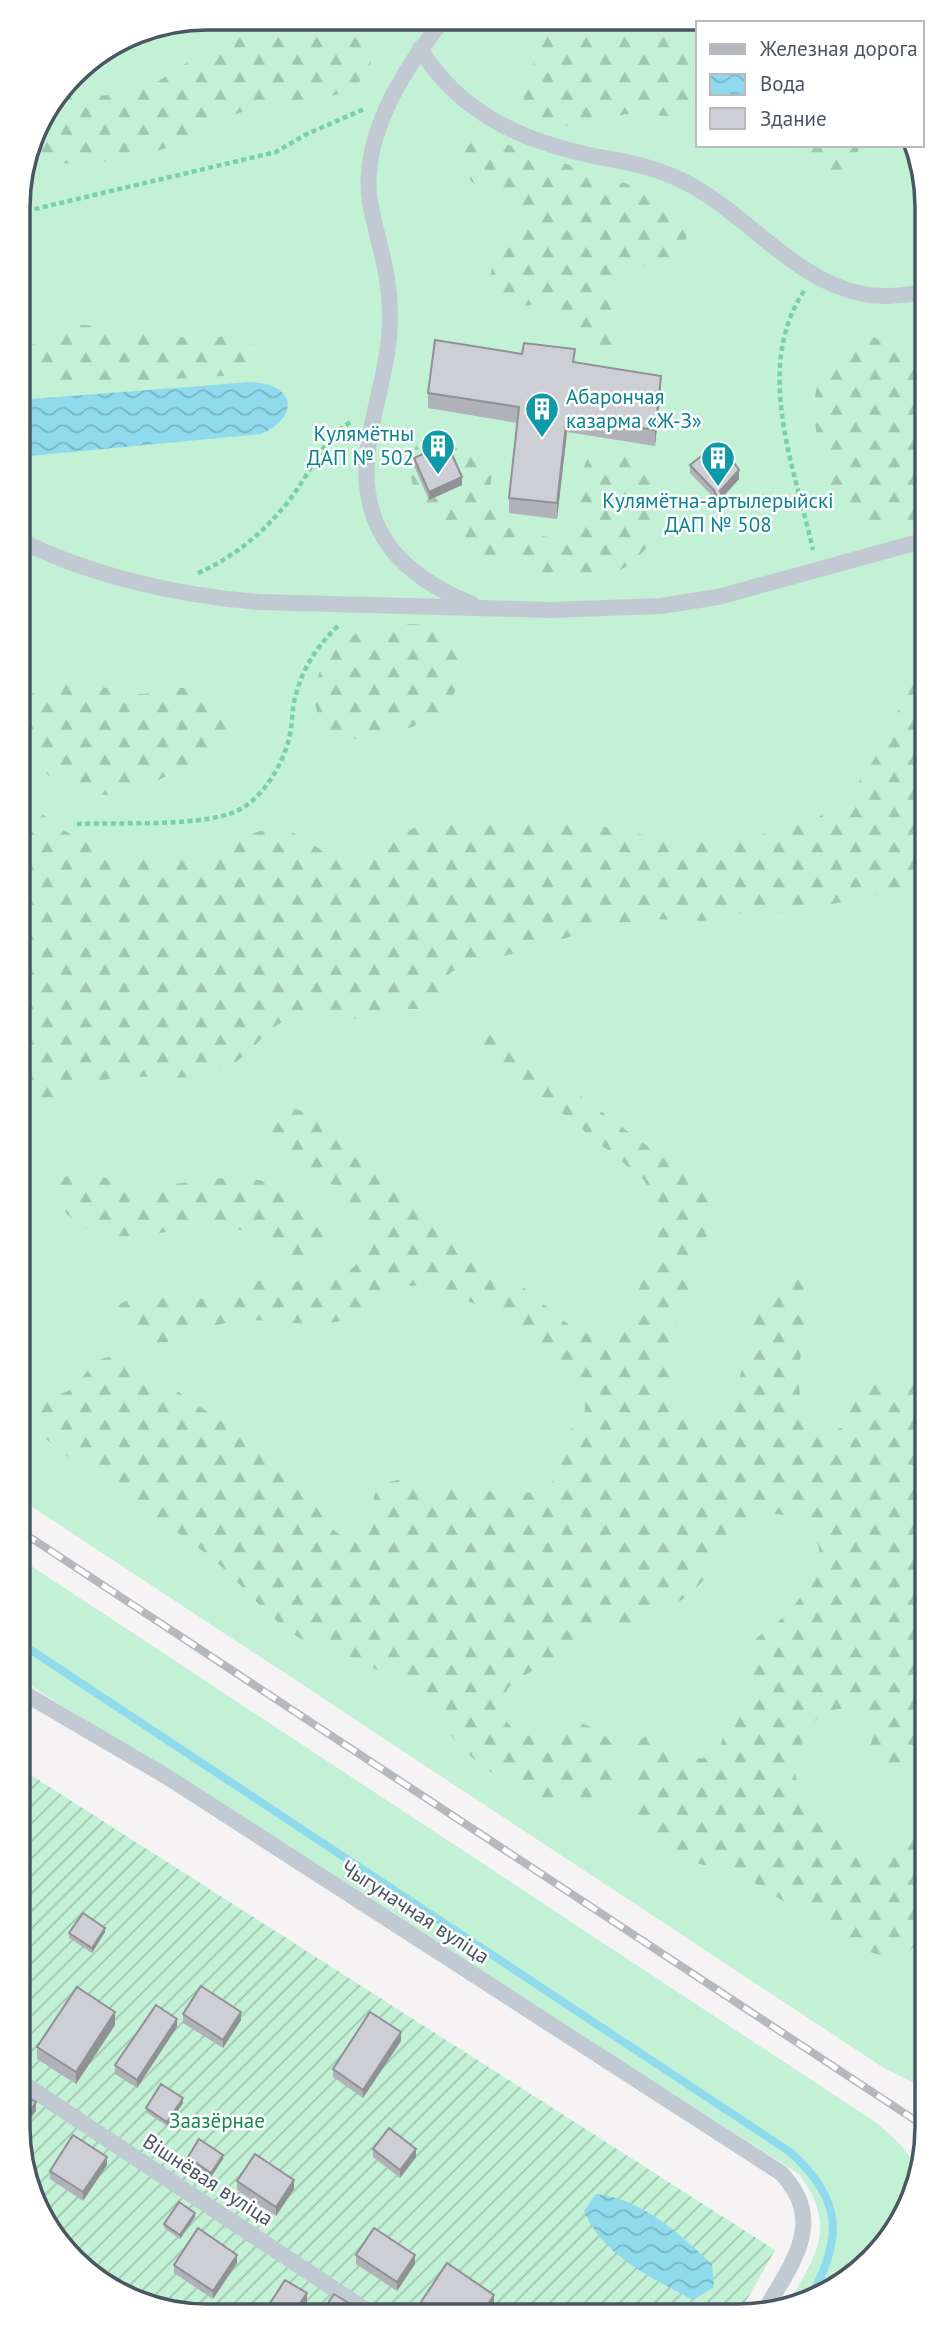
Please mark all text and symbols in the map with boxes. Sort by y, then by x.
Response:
legend [696,21,924,147]
text: Железная дорога [759,35,918,62]
text: Вода [760,70,805,97]
text: Здание [760,105,827,132]
place label: Абарончая казарма «Ж-З» [566,383,702,434]
building icon: Абарончая казарма «Ж-З» [523,390,561,439]
place label: Кулямётны ДАП № 502 [307,420,414,471]
building icon: Кулямётны ДАП № 502 [419,427,457,476]
building icon: Кулямётна-артылерыйскі ДАП № 508 [699,439,737,488]
place label: Кулямётна-артылерыйскі ДАП № 508 [602,487,834,538]
street label: Чыгуначная вуліца [336,1854,495,1970]
park label: Заазёрнае [169,2107,265,2134]
street label: Вішнёвая вуліца [138,2127,278,2232]

